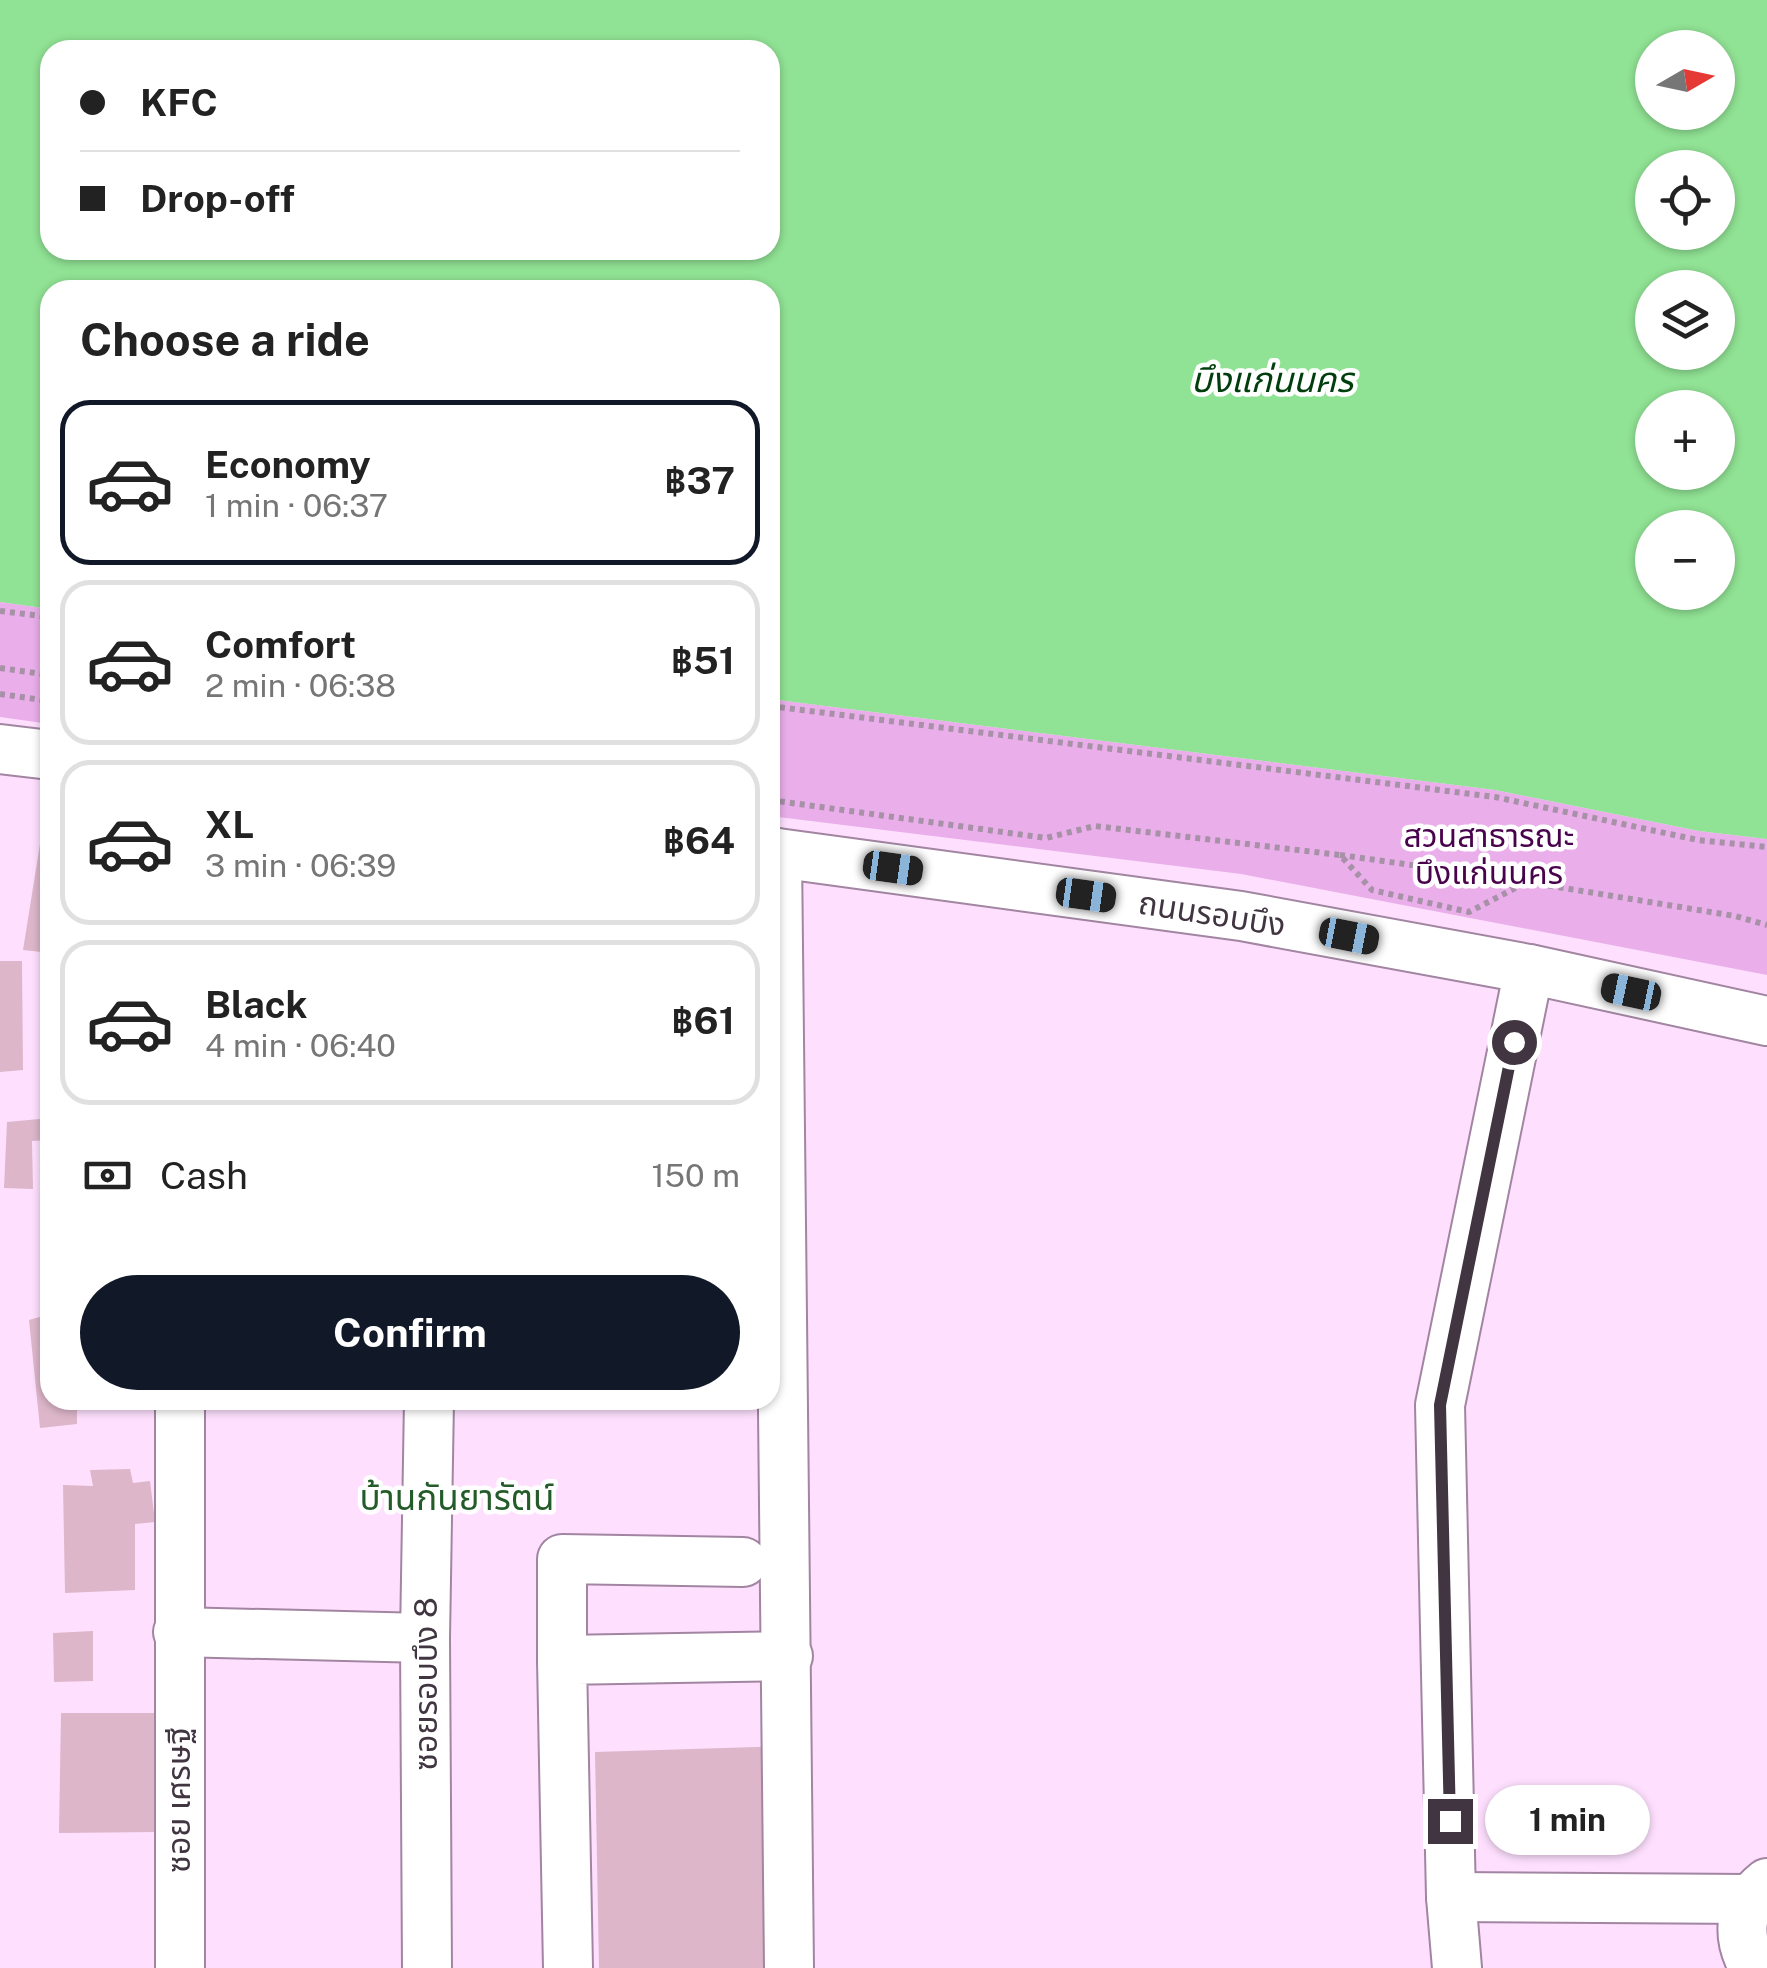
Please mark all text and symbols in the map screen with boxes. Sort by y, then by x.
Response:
north arrow [1635,30,1735,130]
map controls [1635,30,1735,610]
text: KFC [140,80,218,125]
button: locate [1635,150,1735,250]
text: Drop-off [140,176,295,221]
button: layers [1635,270,1735,370]
text: Choose a ride [80,313,370,366]
water label: บึงแก่นนคร [1191,359,1356,400]
button: + [1635,390,1735,490]
icon: car [85,438,175,528]
text: Economy [205,442,371,487]
text: ฿37 [664,458,735,503]
text: 1 min · 06:37 [205,487,388,524]
button: − [1635,510,1735,610]
icon: car [85,618,175,708]
text: Comfort [205,622,356,667]
text: ฿51 [671,638,735,683]
text: 2 min · 06:38 [205,667,396,704]
icon: car [85,798,175,888]
text: XL [205,802,254,847]
park label: สวนสาธารณะ บึงแก่นนคร [1404,817,1574,891]
text: ฿64 [663,818,735,863]
text: 3 min · 06:39 [205,847,396,884]
car [861,849,925,887]
car [1054,876,1118,914]
street label: ถนนรอบบึง [1136,884,1288,943]
car [1317,916,1381,956]
car [1599,971,1663,1013]
icon: car [85,978,175,1068]
text: Black [205,982,308,1027]
text: ฿61 [672,998,735,1043]
route start [1492,1020,1537,1065]
text: 4 min · 06:40 [205,1027,396,1064]
icon: cash [80,1148,135,1203]
text: Cash [160,1153,248,1198]
text: 150 m [651,1157,740,1194]
button: Confirm [80,1275,740,1390]
district label: บ้านกันยารัตน์ [359,1477,555,1518]
street label: ซอยรอบบึง 8 [407,1597,444,1771]
street label: ซอย เศรษฐี [160,1727,197,1873]
callout: 1 min [1485,1786,1650,1856]
route end [1428,1799,1473,1844]
text: 1 min [1529,1801,1606,1838]

